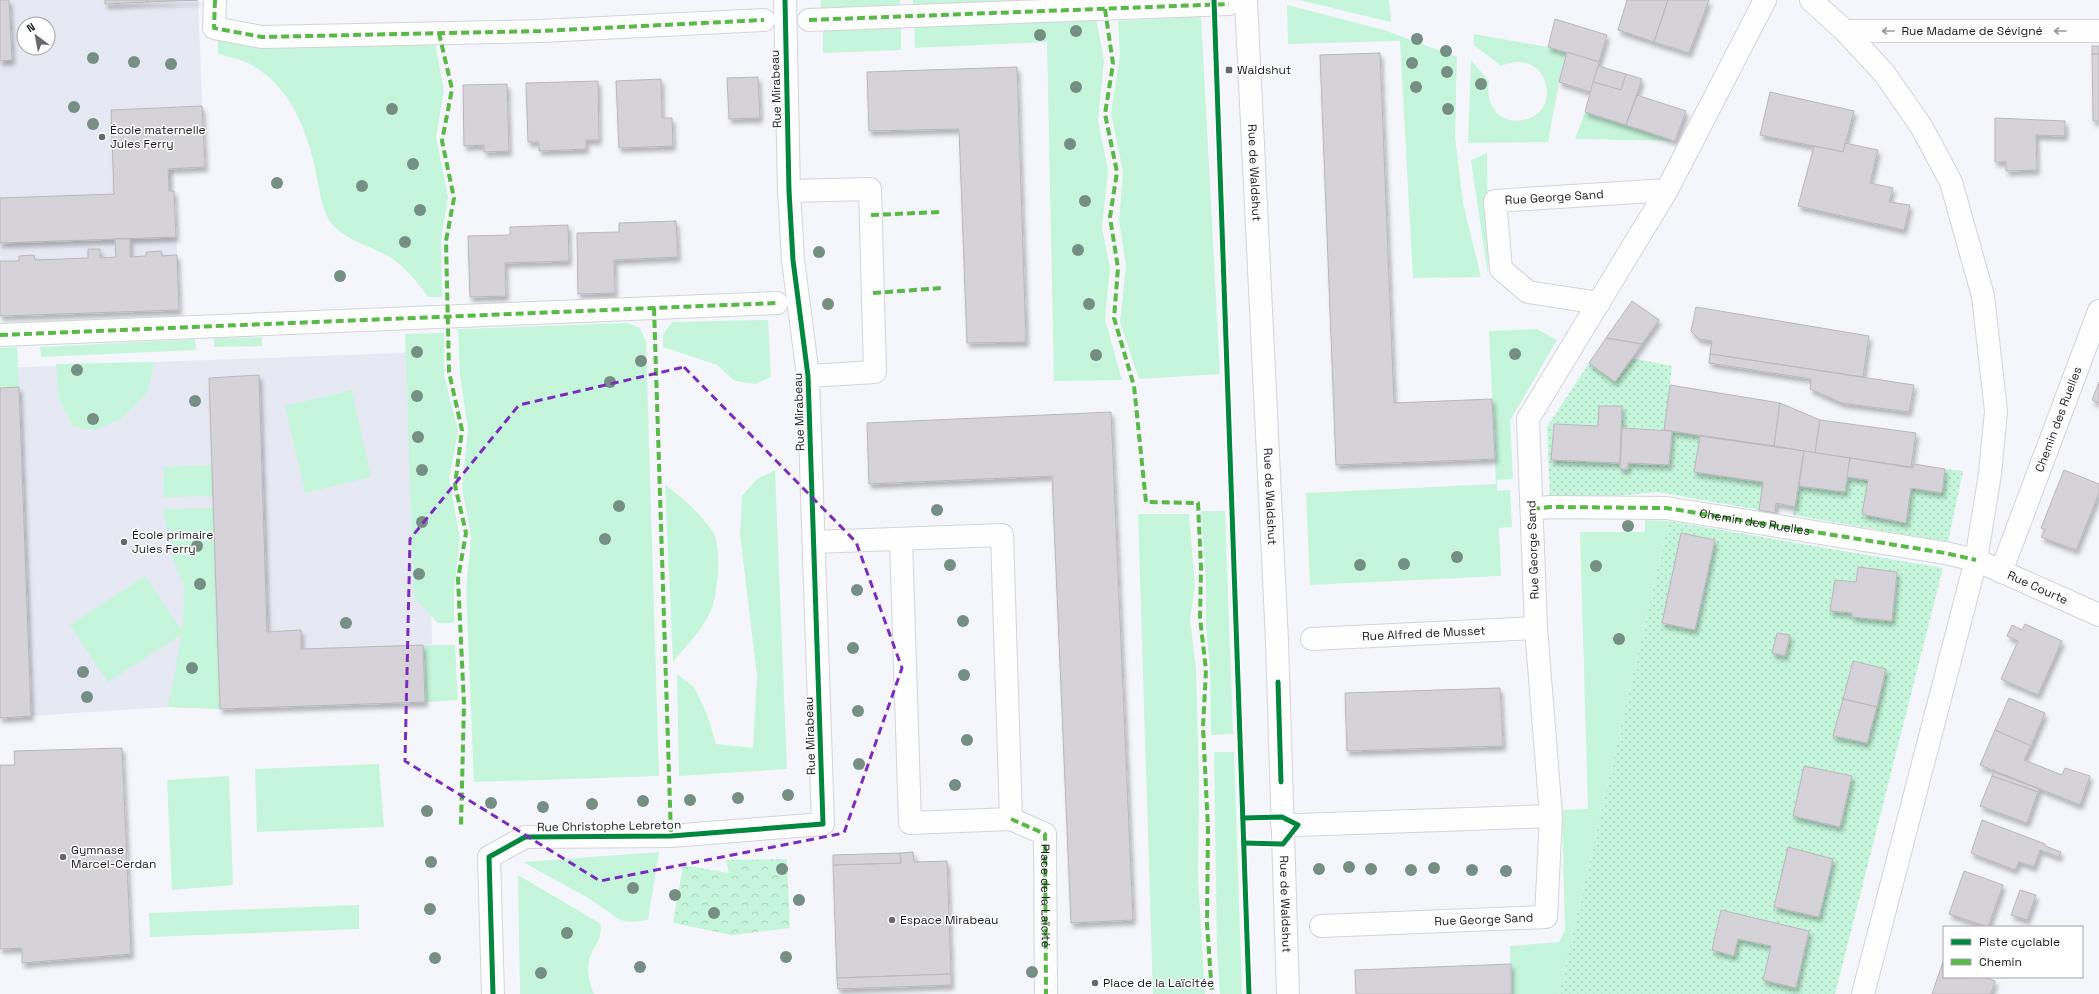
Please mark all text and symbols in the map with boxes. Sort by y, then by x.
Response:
north arrow [16,16,56,56]
text: N [24,20,38,35]
street label: Rue Madame de Sévigné [1901,23,2043,39]
one-way arrow [1882,27,1895,35]
one-way arrow [2054,27,2067,35]
street label: Rue Mirabeau [767,49,785,129]
place label: Waldshut [1237,62,1291,78]
marker: Waldshut [1224,65,1234,75]
place label: École maternelle Jules Ferry [110,122,206,152]
street label: Rue de Waldshut [1244,124,1265,222]
marker: École maternelle Jules Ferry [97,132,107,142]
street label: Rue George Sand [1504,186,1604,208]
street label: Chemin des Ruelles [2031,364,2085,474]
street label: Rue Mirabeau [790,372,808,452]
street label: Rue de Waldshut [1260,447,1280,545]
street label: Rue George Sand [1523,500,1543,600]
street label: Chemin des Ruelles [1698,506,1811,539]
place label: École primaire Jules Ferry [132,527,213,557]
marker: École primaire Jules Ferry [119,537,129,547]
street label: Rue Courte [2005,567,2070,608]
street label: Rue Alfred de Musset [1362,622,1486,645]
street label: Rue Mirabeau [801,696,819,776]
street label: Rue Christophe Lebreton [537,817,681,835]
place label: Gymnase Marcel-Cerdan [71,842,156,872]
street label: Place de la Laïcité [1037,844,1054,948]
marker: Gymnase Marcel-Cerdan [58,852,68,862]
street label: Rue de Waldshut [1276,855,1295,953]
street label: Rue George Sand [1434,910,1534,929]
place label: Espace Mirabeau [900,912,998,928]
marker: Espace Mirabeau [887,915,897,925]
legend [1943,926,2083,978]
text: Piste cyclable [1979,934,2060,950]
text: Chemin [1979,954,2022,970]
place label: Place de la Laïcitée [1103,975,1214,991]
marker: Place de la Laïcitée [1090,978,1100,988]

